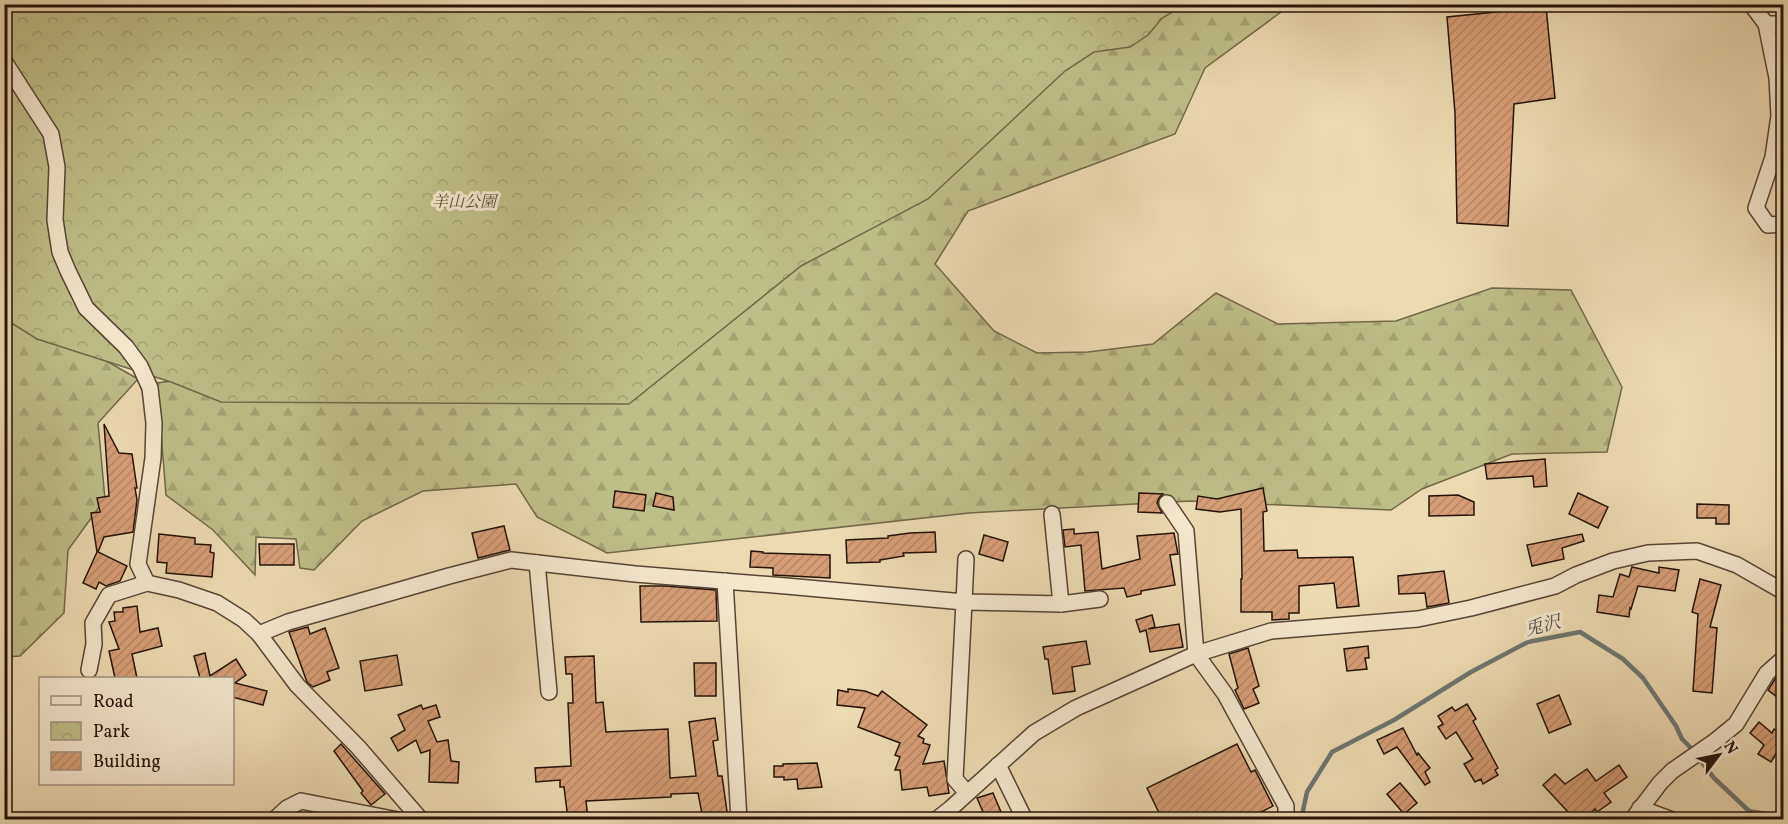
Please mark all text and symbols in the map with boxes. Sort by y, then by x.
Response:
park label: 羊山公園 [432,192,499,214]
water label: 兎沢 [1523,610,1565,643]
legend [39,677,234,785]
text: Road [93,690,134,715]
text: Park [93,720,130,745]
north arrow [1689,725,1749,785]
text: N [1718,737,1743,759]
text: Building [93,750,161,775]

